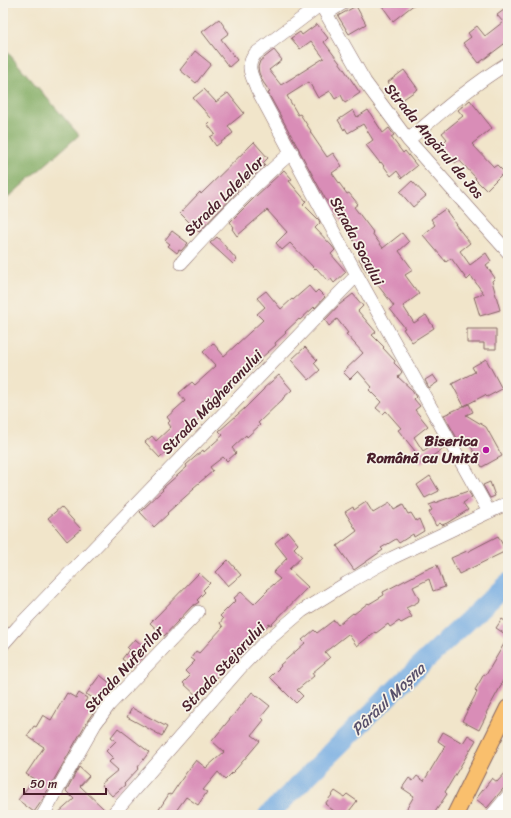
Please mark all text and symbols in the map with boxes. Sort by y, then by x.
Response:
street label: Strada Angărul de Jos [378,77,491,205]
street label: Strada Lalelelor [178,149,271,242]
street label: Strada Socului [323,192,392,291]
street label: Strada Măgheranului [155,343,270,461]
place label: Biserica Română cu Unită [366,428,479,471]
marker: Biserica Română cu Unită [481,445,491,455]
street label: Strada Stejarului [174,615,272,718]
street label: Strada Nuferilor [78,619,171,719]
water label: Pârâul Moșna [344,654,434,742]
scale bar [24,770,106,796]
text: 50 m [30,773,57,795]

